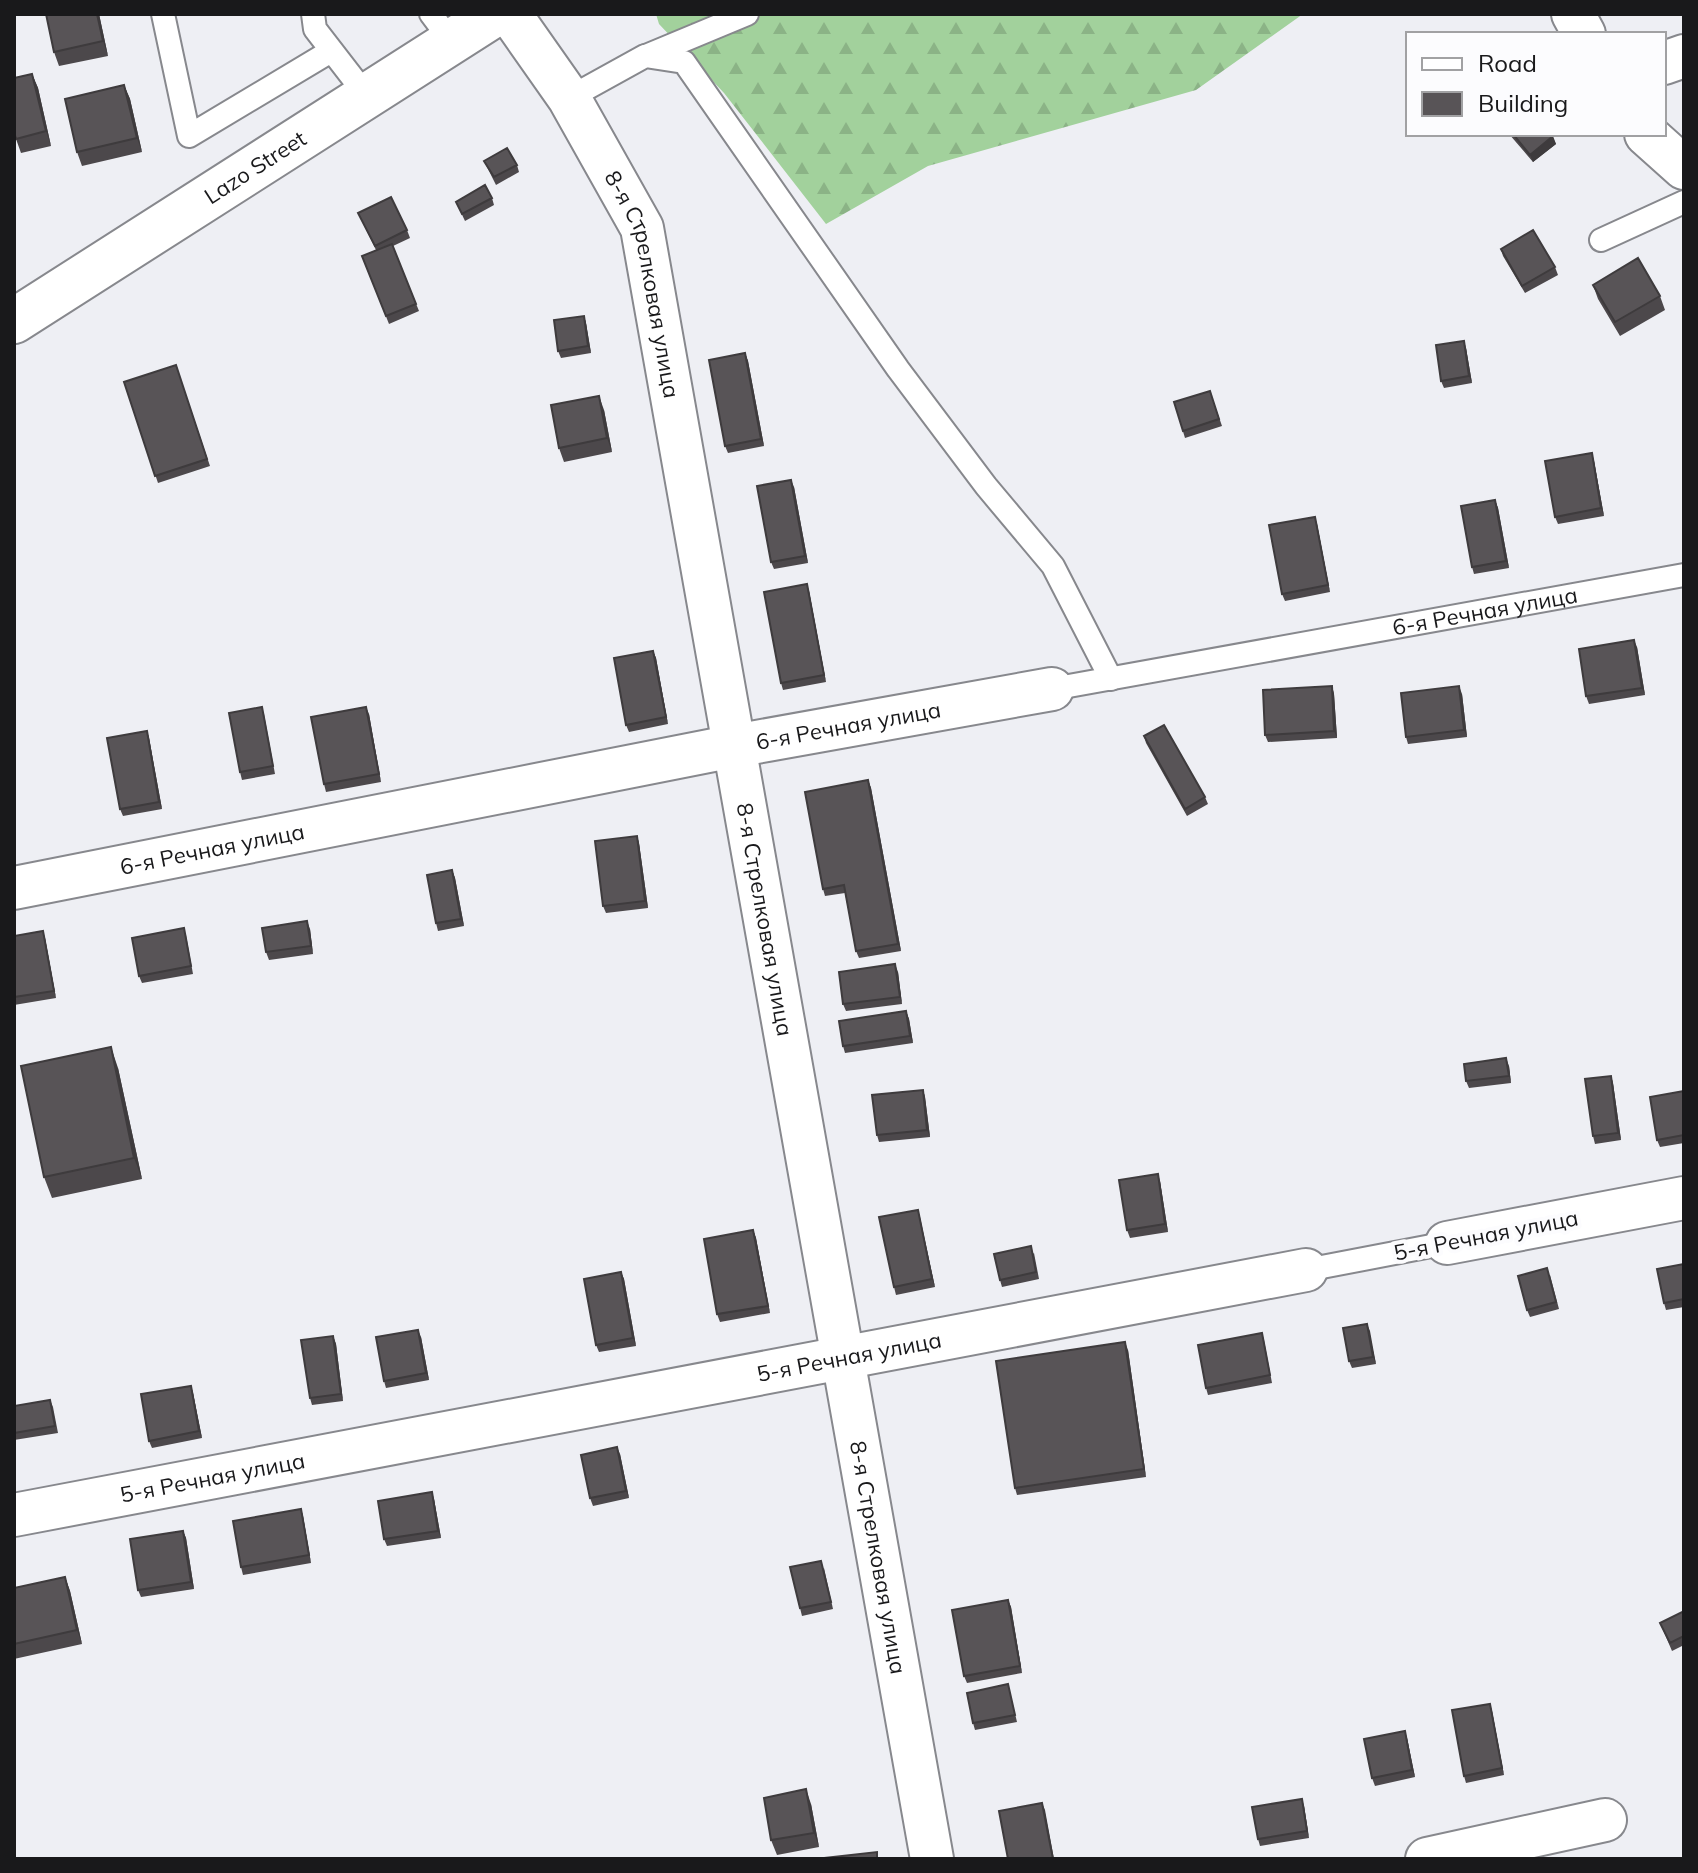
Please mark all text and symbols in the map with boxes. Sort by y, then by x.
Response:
legend [1406,32,1666,136]
text: Road [1478,48,1537,78]
text: Building [1478,88,1568,118]
street label: Lazo Street [199,124,312,210]
street label: 8-я Стрелковая улица [598,165,686,400]
street label: 6-я Речная улица [1390,580,1580,641]
street label: 6-я Речная улица [754,695,943,756]
street label: 8-я Стрелковая улица [730,801,799,1038]
street label: 6-я Речная улица [117,817,307,881]
street label: 5-я Речная улица [1391,1203,1581,1267]
street label: 5-я Речная улица [754,1325,944,1388]
street label: 8-я Стрелковая улица [844,1439,913,1676]
street label: 5-я Речная улица [118,1446,307,1509]

